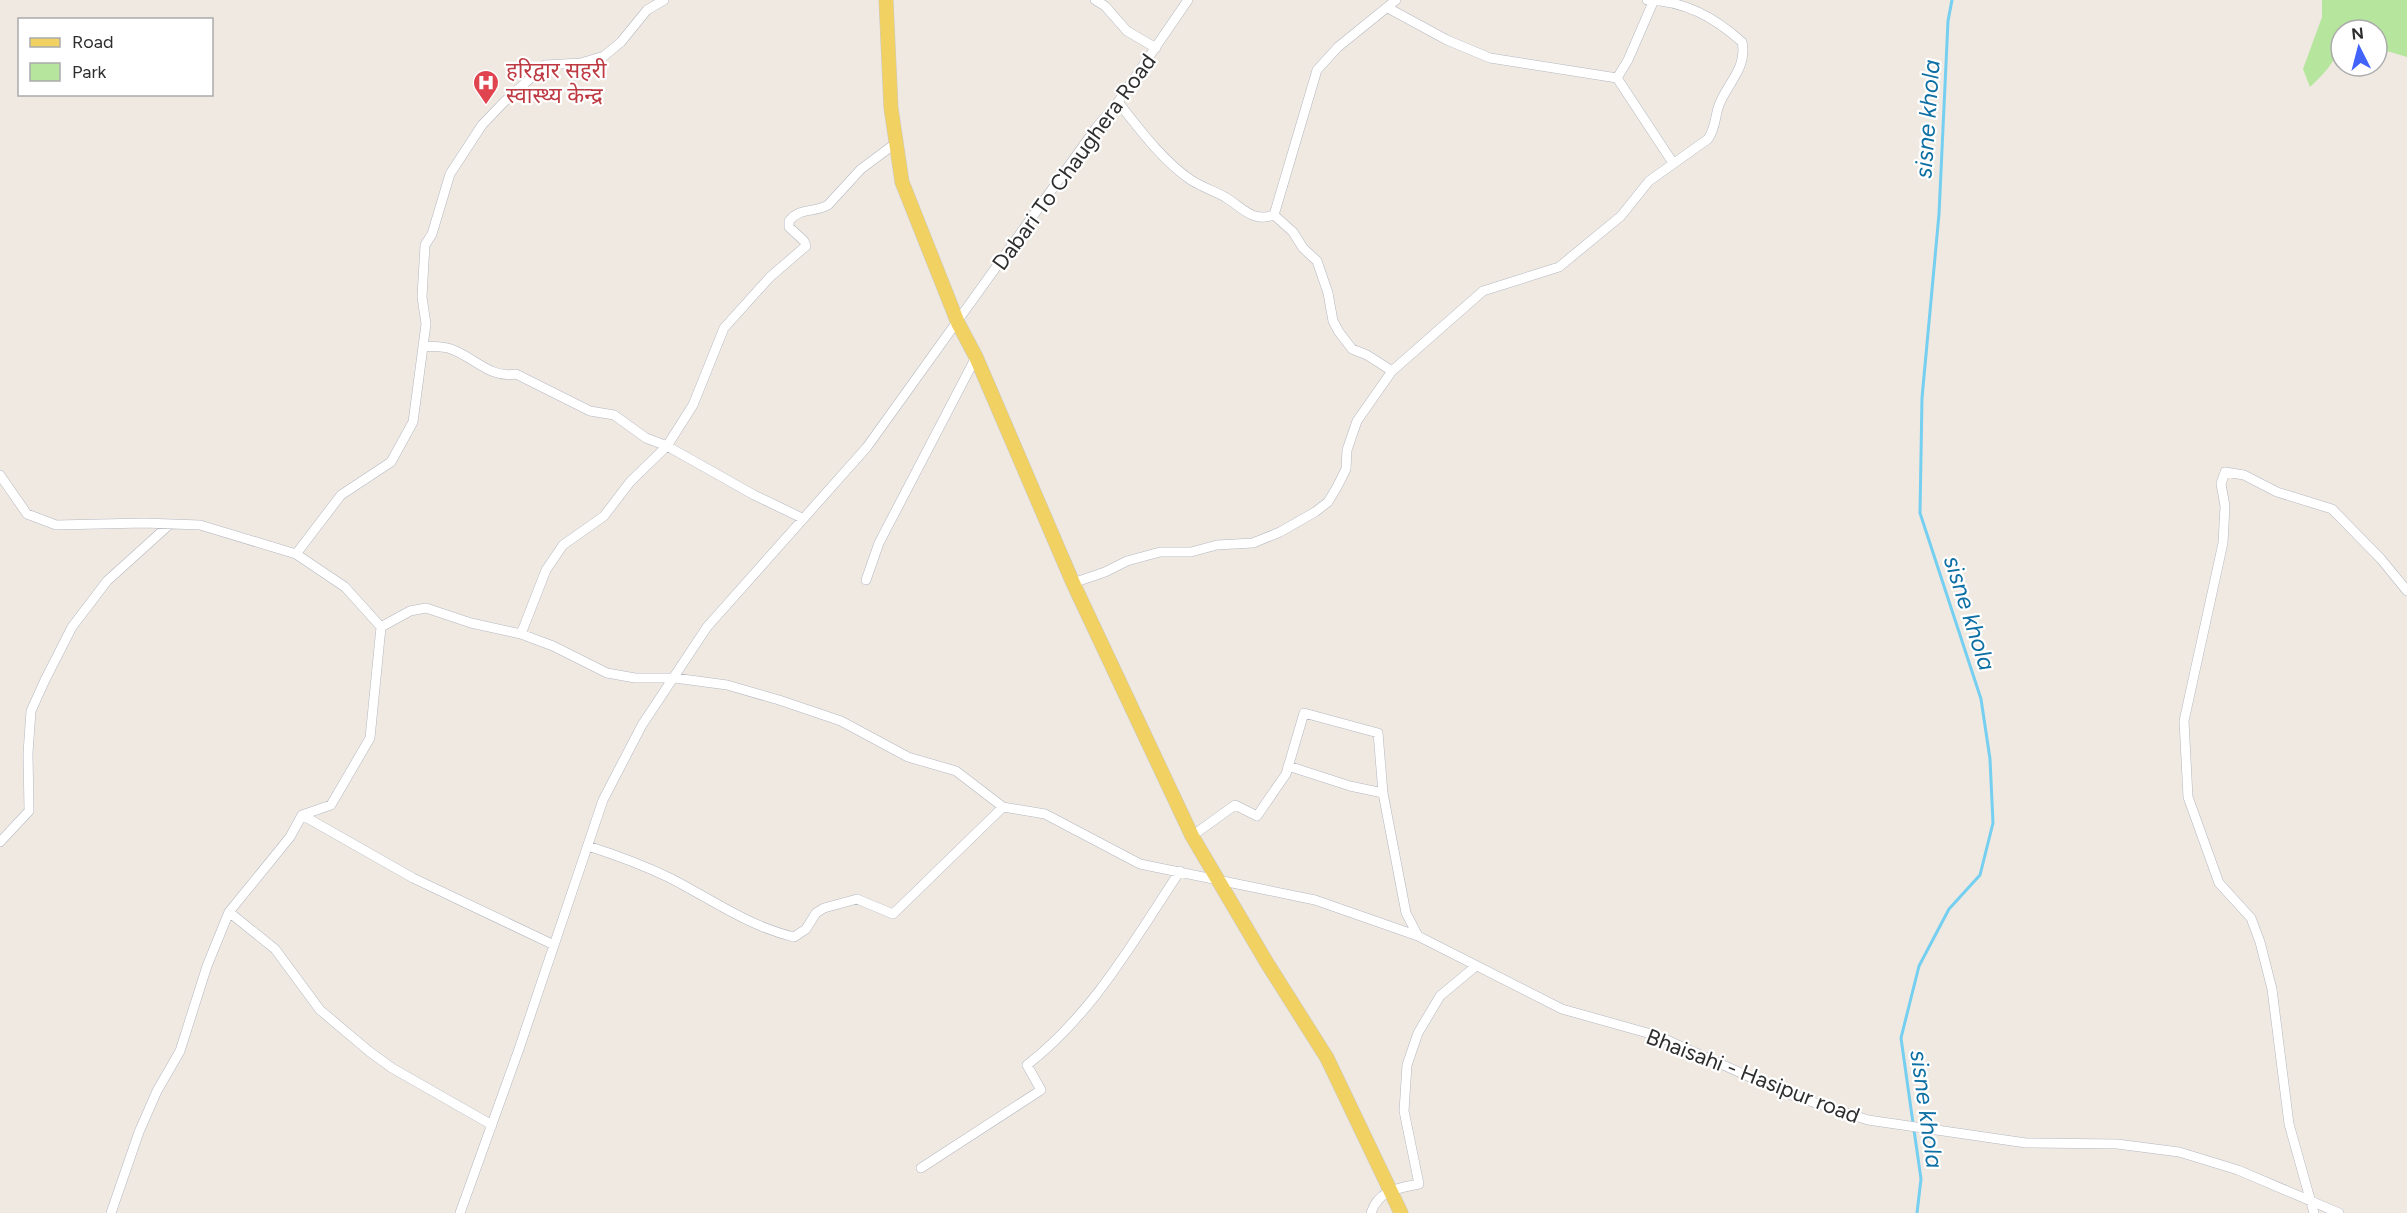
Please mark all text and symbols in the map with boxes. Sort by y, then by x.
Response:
legend [18,18,213,96]
north arrow [2329,18,2389,78]
text: N [2350,23,2365,44]
text: Road [72,31,113,53]
street label: Dabari To Chaughera Road [986,48,1162,276]
place label: हरिद्वार सहरी स्वास्थ्य केन्द्र [506,57,607,109]
water label: sisne khola [1908,59,1946,179]
text: Park [72,61,107,83]
hospital icon: हरिद्वार सहरी स्वास्थ्य केन्द्र [471,68,501,106]
water label: sisne khola [1938,552,2002,674]
street label: Bhaisahi - Hasipur road [1642,1023,1864,1129]
water label: sisne khola [1904,1048,1950,1170]

